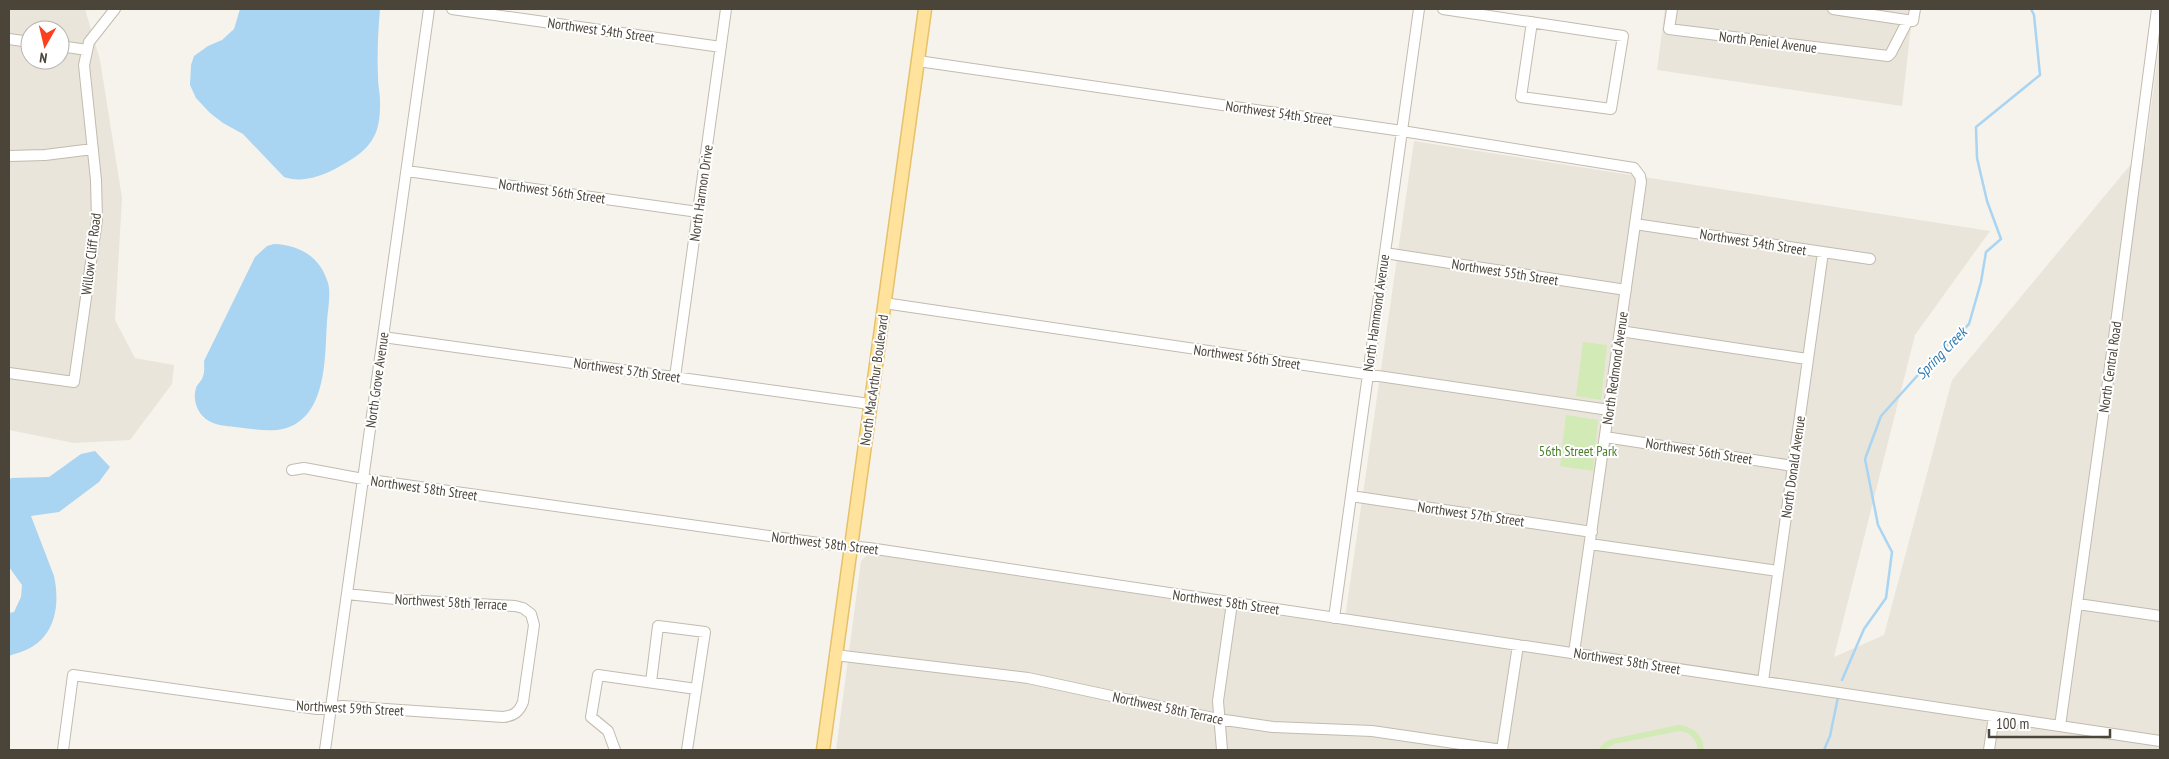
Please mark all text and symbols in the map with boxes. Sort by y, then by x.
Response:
street label: Northwest 54th Street [546,14,656,46]
north arrow [20,20,70,70]
street label: North Peniel Avenue [1718,27,1818,57]
text: N [38,48,48,67]
street label: Northwest 54th Street [1224,97,1334,129]
street label: North Harmon Drive [685,143,717,242]
street label: Northwest 56th Street [497,175,607,207]
street label: Willow Cliff Road [77,212,105,296]
street label: Northwest 54th Street [1698,225,1808,259]
street label: North Hammond Avenue [1359,253,1393,373]
street label: Northwest 55th Street [1450,255,1560,289]
street label: North Redmond Avenue [1598,310,1632,426]
street label: North MacArthur Boulevard [856,313,892,447]
street label: North Central Road [2095,320,2125,414]
water label: Spring Creek [1911,321,1972,383]
street label: North Grove Avenue [361,331,393,429]
street label: Northwest 56th Street [1192,341,1302,373]
street label: Northwest 57th Street [572,354,682,386]
street label: North Donald Avenue [1777,414,1809,519]
street label: Northwest 56th Street [1644,434,1754,468]
park label: 56th Street Park [1539,442,1618,460]
street label: Northwest 58th Street [369,472,479,504]
street label: Northwest 57th Street [1416,498,1526,530]
street label: Northwest 58th Street [770,527,880,559]
street label: Northwest 58th Street [1171,586,1281,618]
street label: Northwest 58th Terrace [394,590,508,614]
street label: Northwest 58th Street [1572,644,1682,678]
street label: Northwest 58th Terrace [1111,687,1225,729]
street label: Northwest 59th Street [296,696,404,720]
scale bar [1989,706,2110,738]
text: 100 m [1996,714,2029,733]

